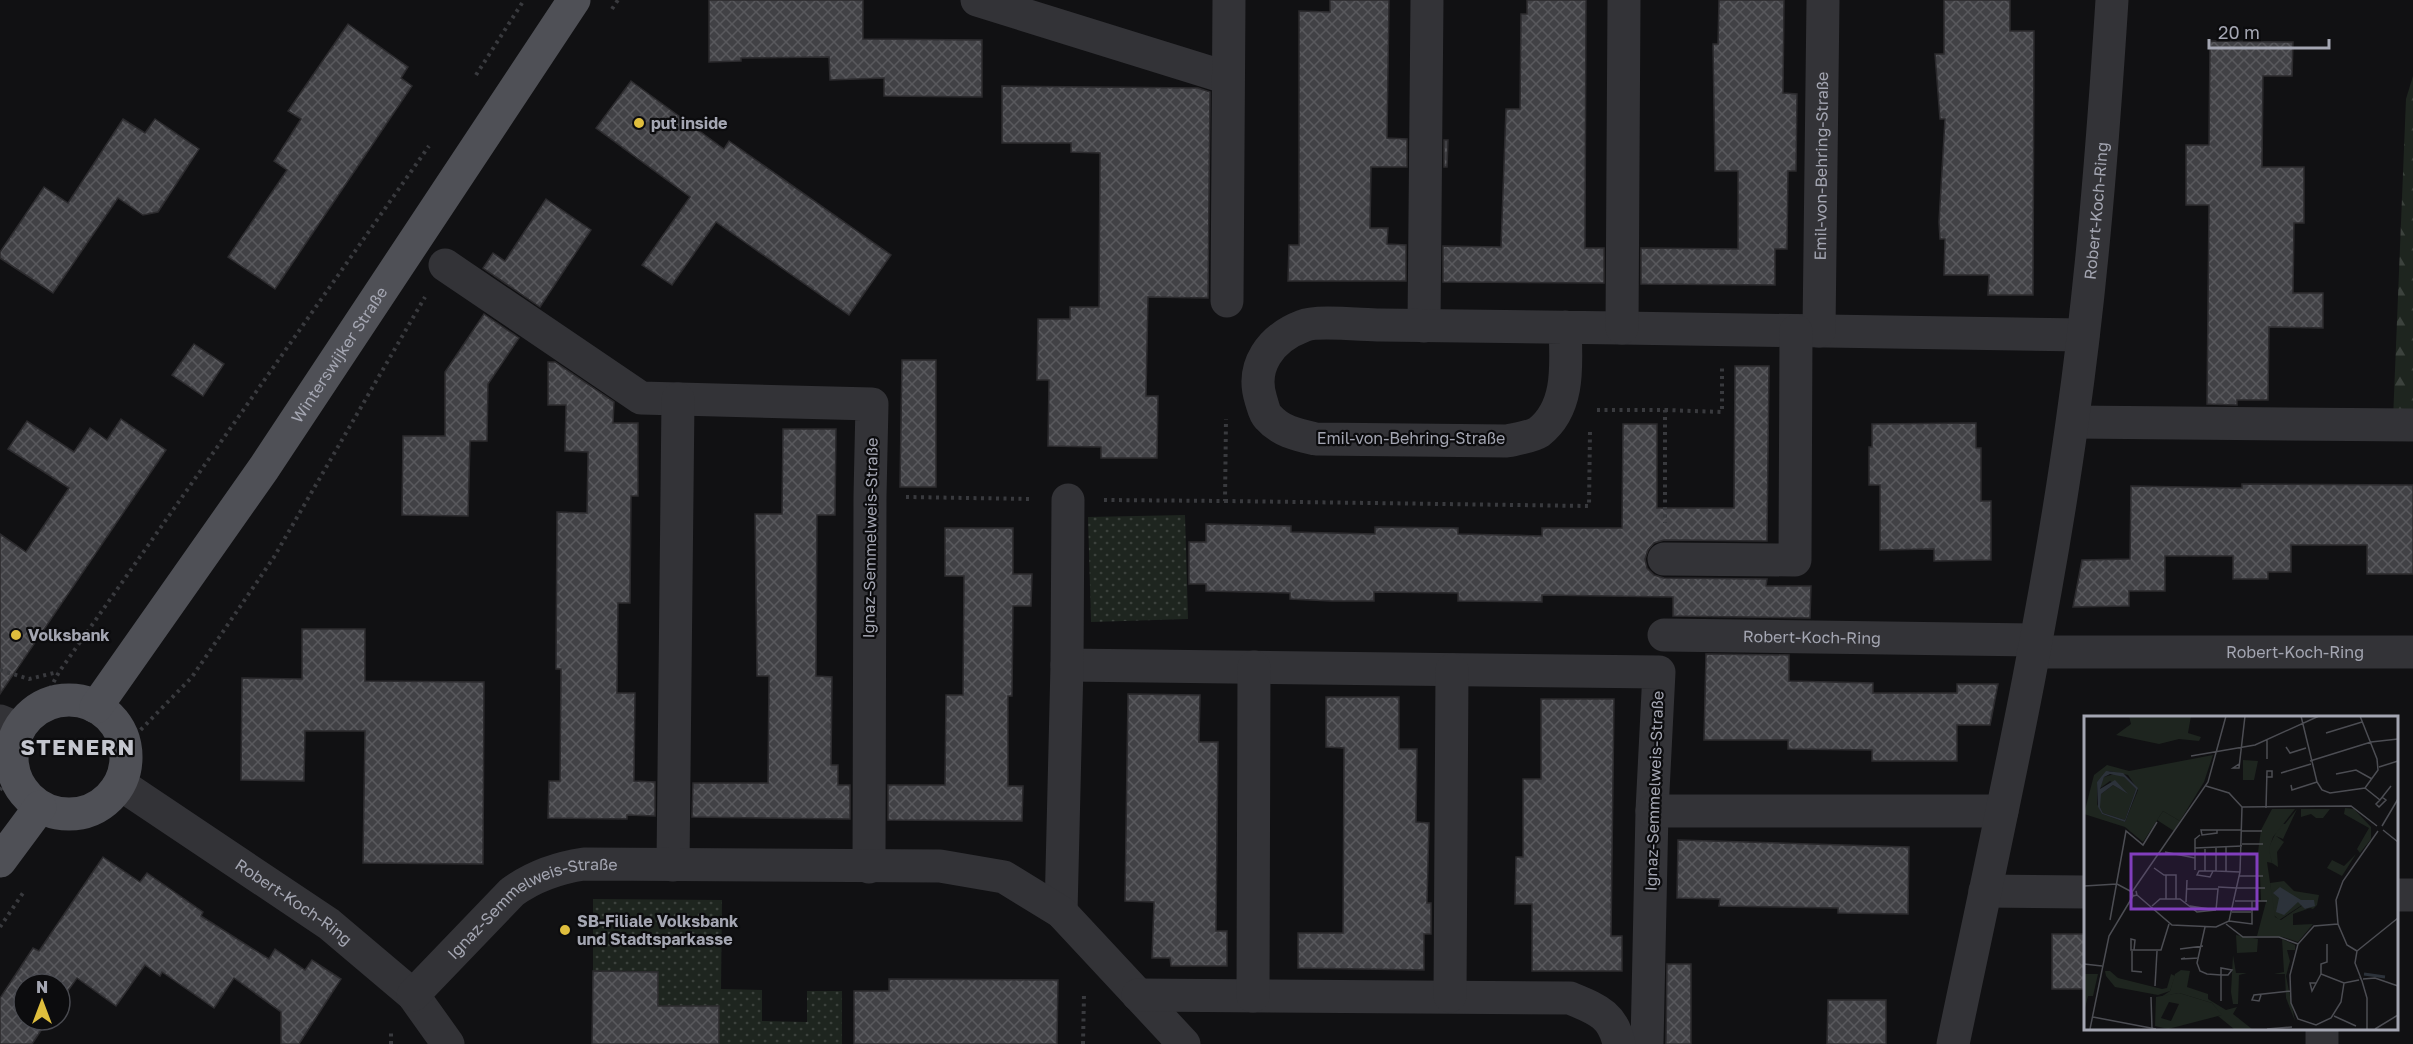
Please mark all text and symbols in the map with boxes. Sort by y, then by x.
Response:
scale bar [2209,12,2329,50]
text: 20 m [2218,21,2260,43]
street label: Emil-von-Behring-Straße [1810,71,1832,261]
place label: put inside [651,113,727,133]
marker: put inside [632,116,646,130]
street label: Robert-Koch-Ring [2080,141,2112,281]
street label: Winterswijker Straße [287,283,391,427]
street label: Emil-von-Behring-Straße [1317,428,1505,448]
street label: Ignaz-Semmelweis-Straße [858,437,882,639]
place label: Volksbank [28,625,110,645]
street label: Robert-Koch-Ring [1743,626,1881,648]
marker: Volksbank [9,628,23,642]
street label: Robert-Koch-Ring [2226,642,2364,662]
street label: Ignaz-Semmelweis-Straße [1641,690,1667,892]
inset map [2084,716,2398,1029]
district label: STENERN [20,733,136,760]
street label: Robert-Koch-Ring [232,854,356,949]
street label: Ignaz-Semmelweis-Straße [443,854,618,963]
place label: SB-Filiale Volksbank und Stadtsparkasse [577,911,739,949]
marker: SB-Filiale Volksbank und Stadtsparkasse [558,923,572,937]
north arrow [12,972,72,1032]
text: N [36,977,48,997]

